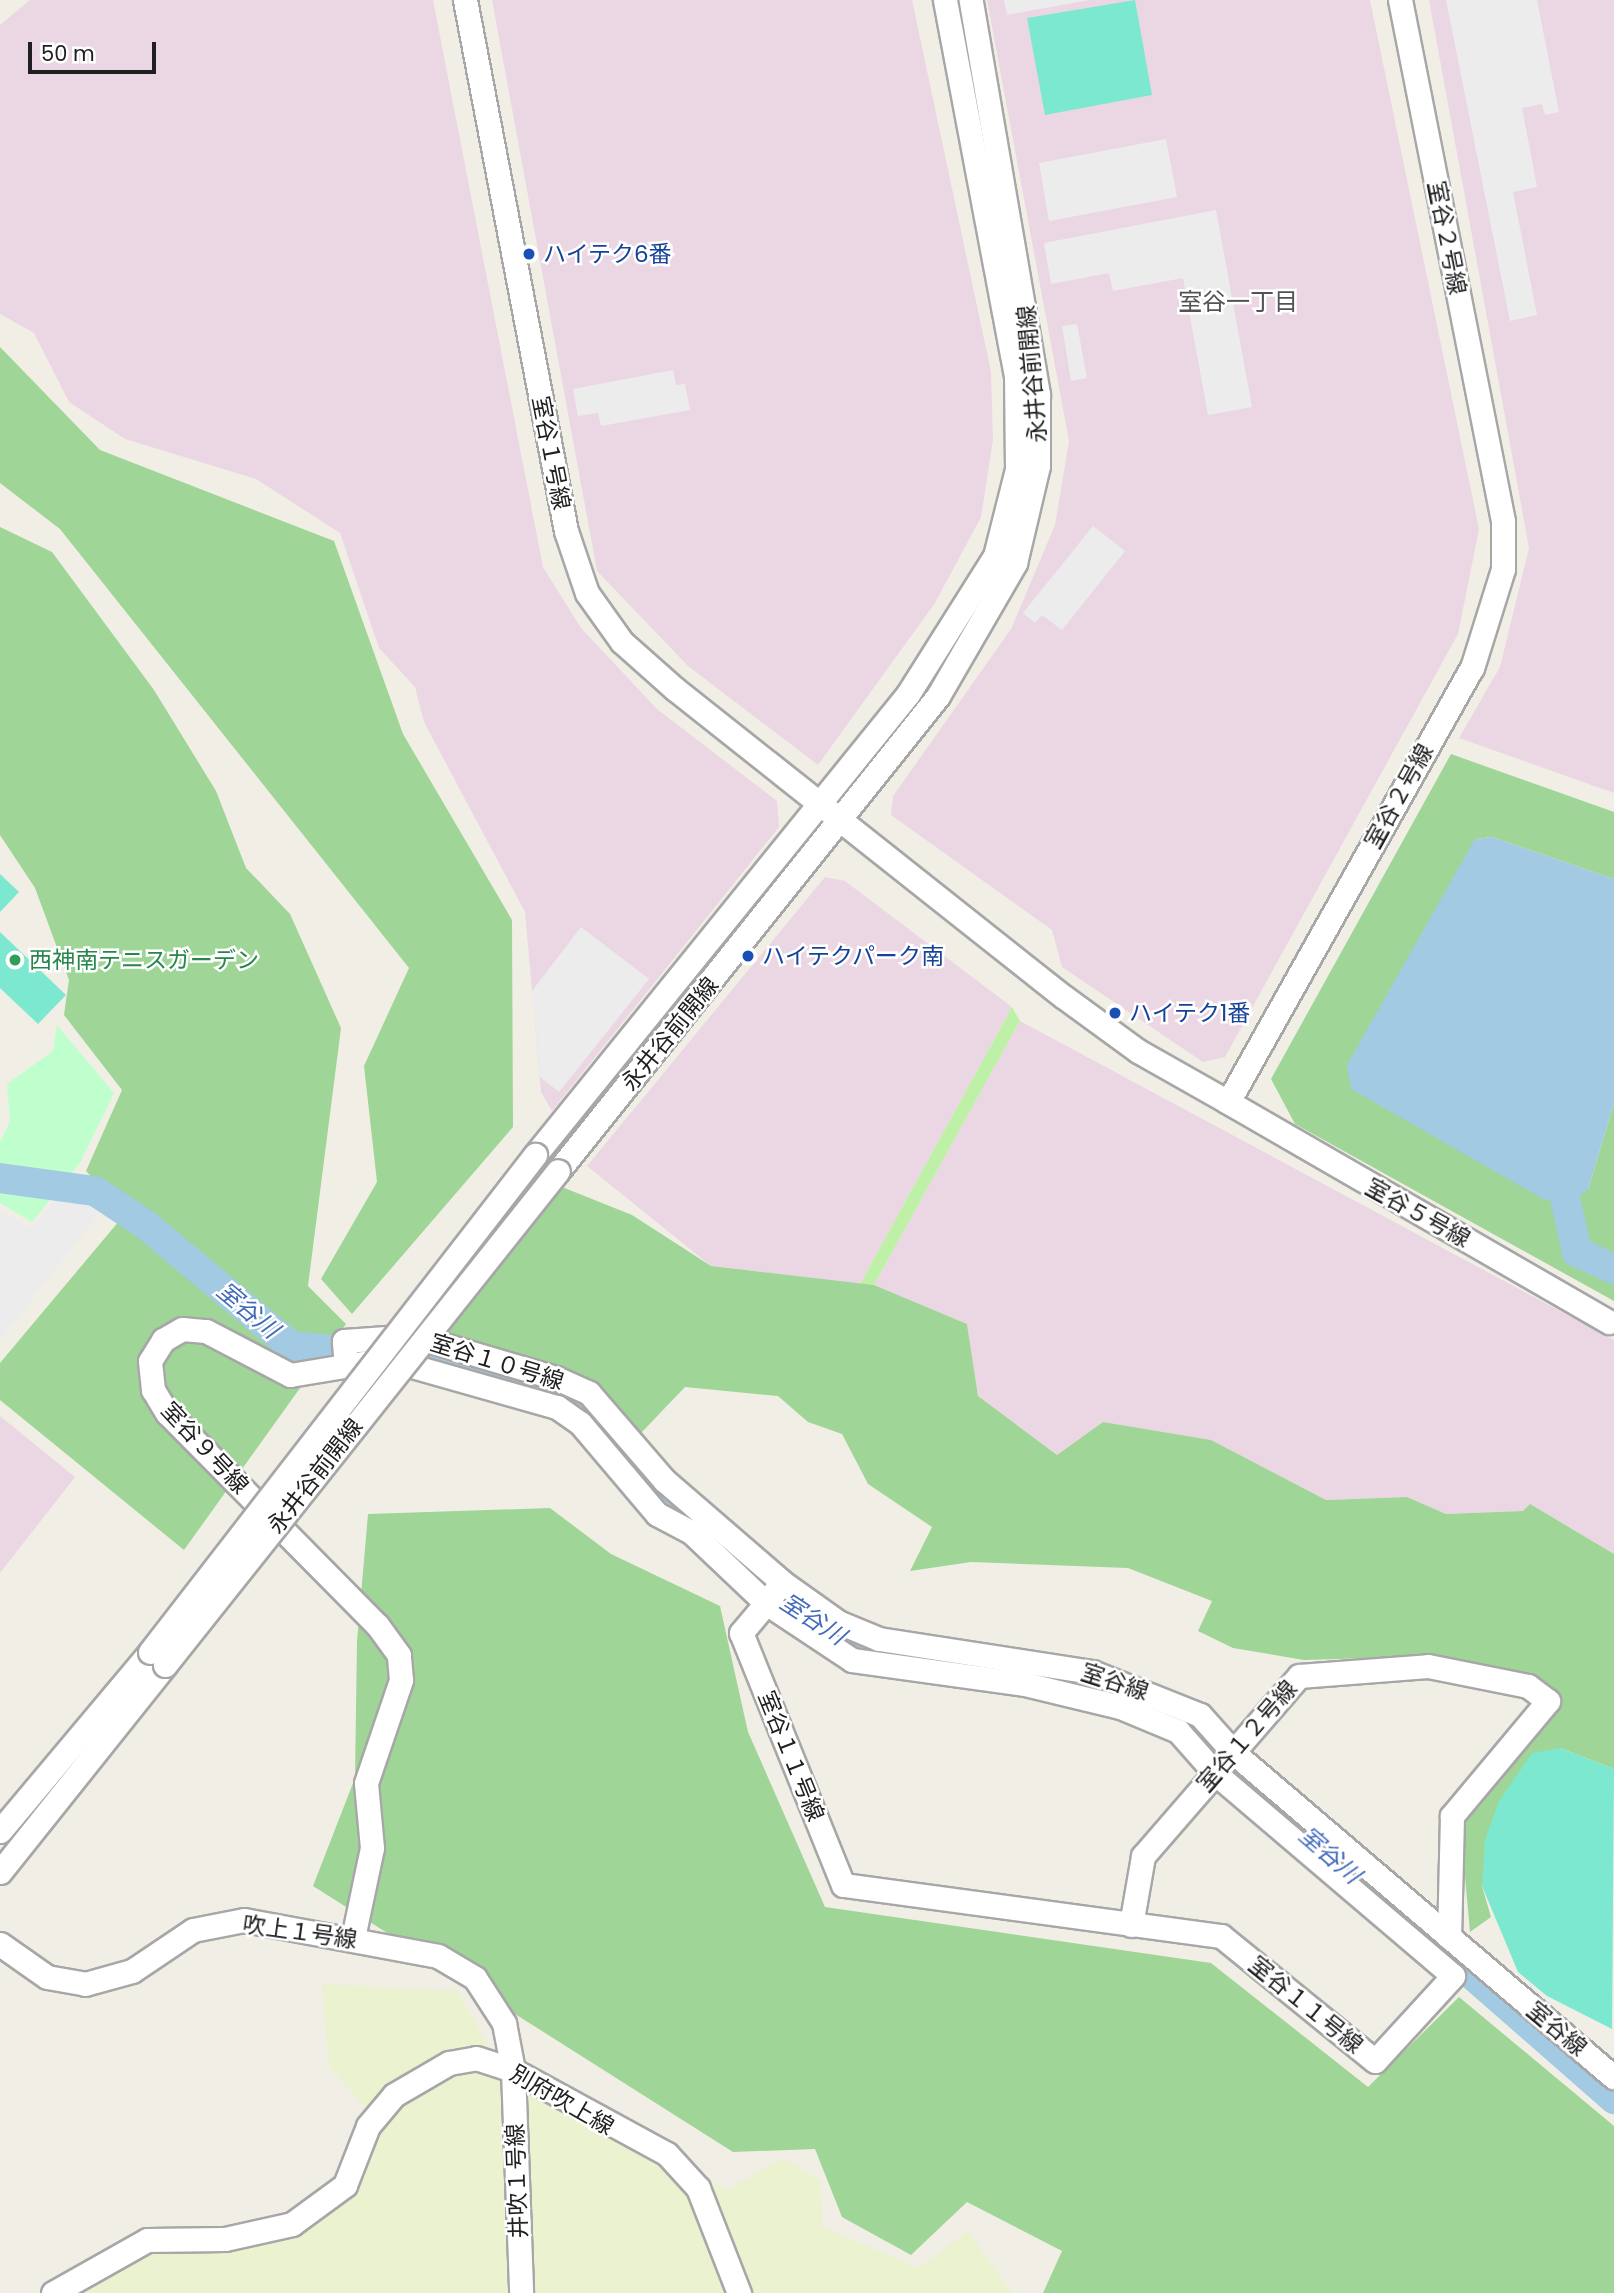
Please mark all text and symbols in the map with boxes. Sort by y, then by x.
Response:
scale bar [32,28,159,72]
text: 50 m [41,39,95,68]
street label: 室谷２号線 [1422,179,1472,297]
place label: ハイテク6番 [543,240,673,268]
marker: ハイテク6番 [521,246,537,262]
district label: 室谷一丁目 [1178,288,1298,316]
street label: 永井谷前開線 [1012,304,1052,444]
street label: 室谷１号線 [526,394,576,512]
street label: 室谷２号線 [1359,739,1439,853]
place label: ハイテクパーク南 [762,942,946,970]
place label: 西神南テニスガーデン [29,946,259,974]
marker: ハイテクパーク南 [740,948,756,964]
marker: 西神南テニスガーデン [7,952,23,968]
street label: 永井谷前開線 [616,972,724,1096]
place label: ハイテク1番 [1129,999,1251,1027]
marker: ハイテク1番 [1107,1005,1123,1021]
street label: 室谷５号線 [1361,1173,1475,1253]
water label: 室谷川 [211,1276,285,1344]
street label: 室谷１０号線 [427,1329,567,1395]
street label: 室谷９号線 [156,1397,254,1499]
street label: 永井谷前開線 [262,1413,368,1539]
water label: 室谷川 [775,1587,851,1651]
street label: 室谷線 [1078,1658,1152,1706]
street label: 室谷１２号線 [1191,1675,1303,1797]
street label: 室谷１１号線 [752,1687,830,1825]
water label: 室谷川 [1293,1821,1367,1889]
street label: 吹上１号線 [241,1910,359,1954]
street label: 室谷１１号線 [1244,1951,1368,2059]
street label: 室谷線 [1522,1996,1592,2062]
street label: 別府吹上線 [505,2059,619,2141]
street label: 井吹１号線 [501,2123,533,2239]

